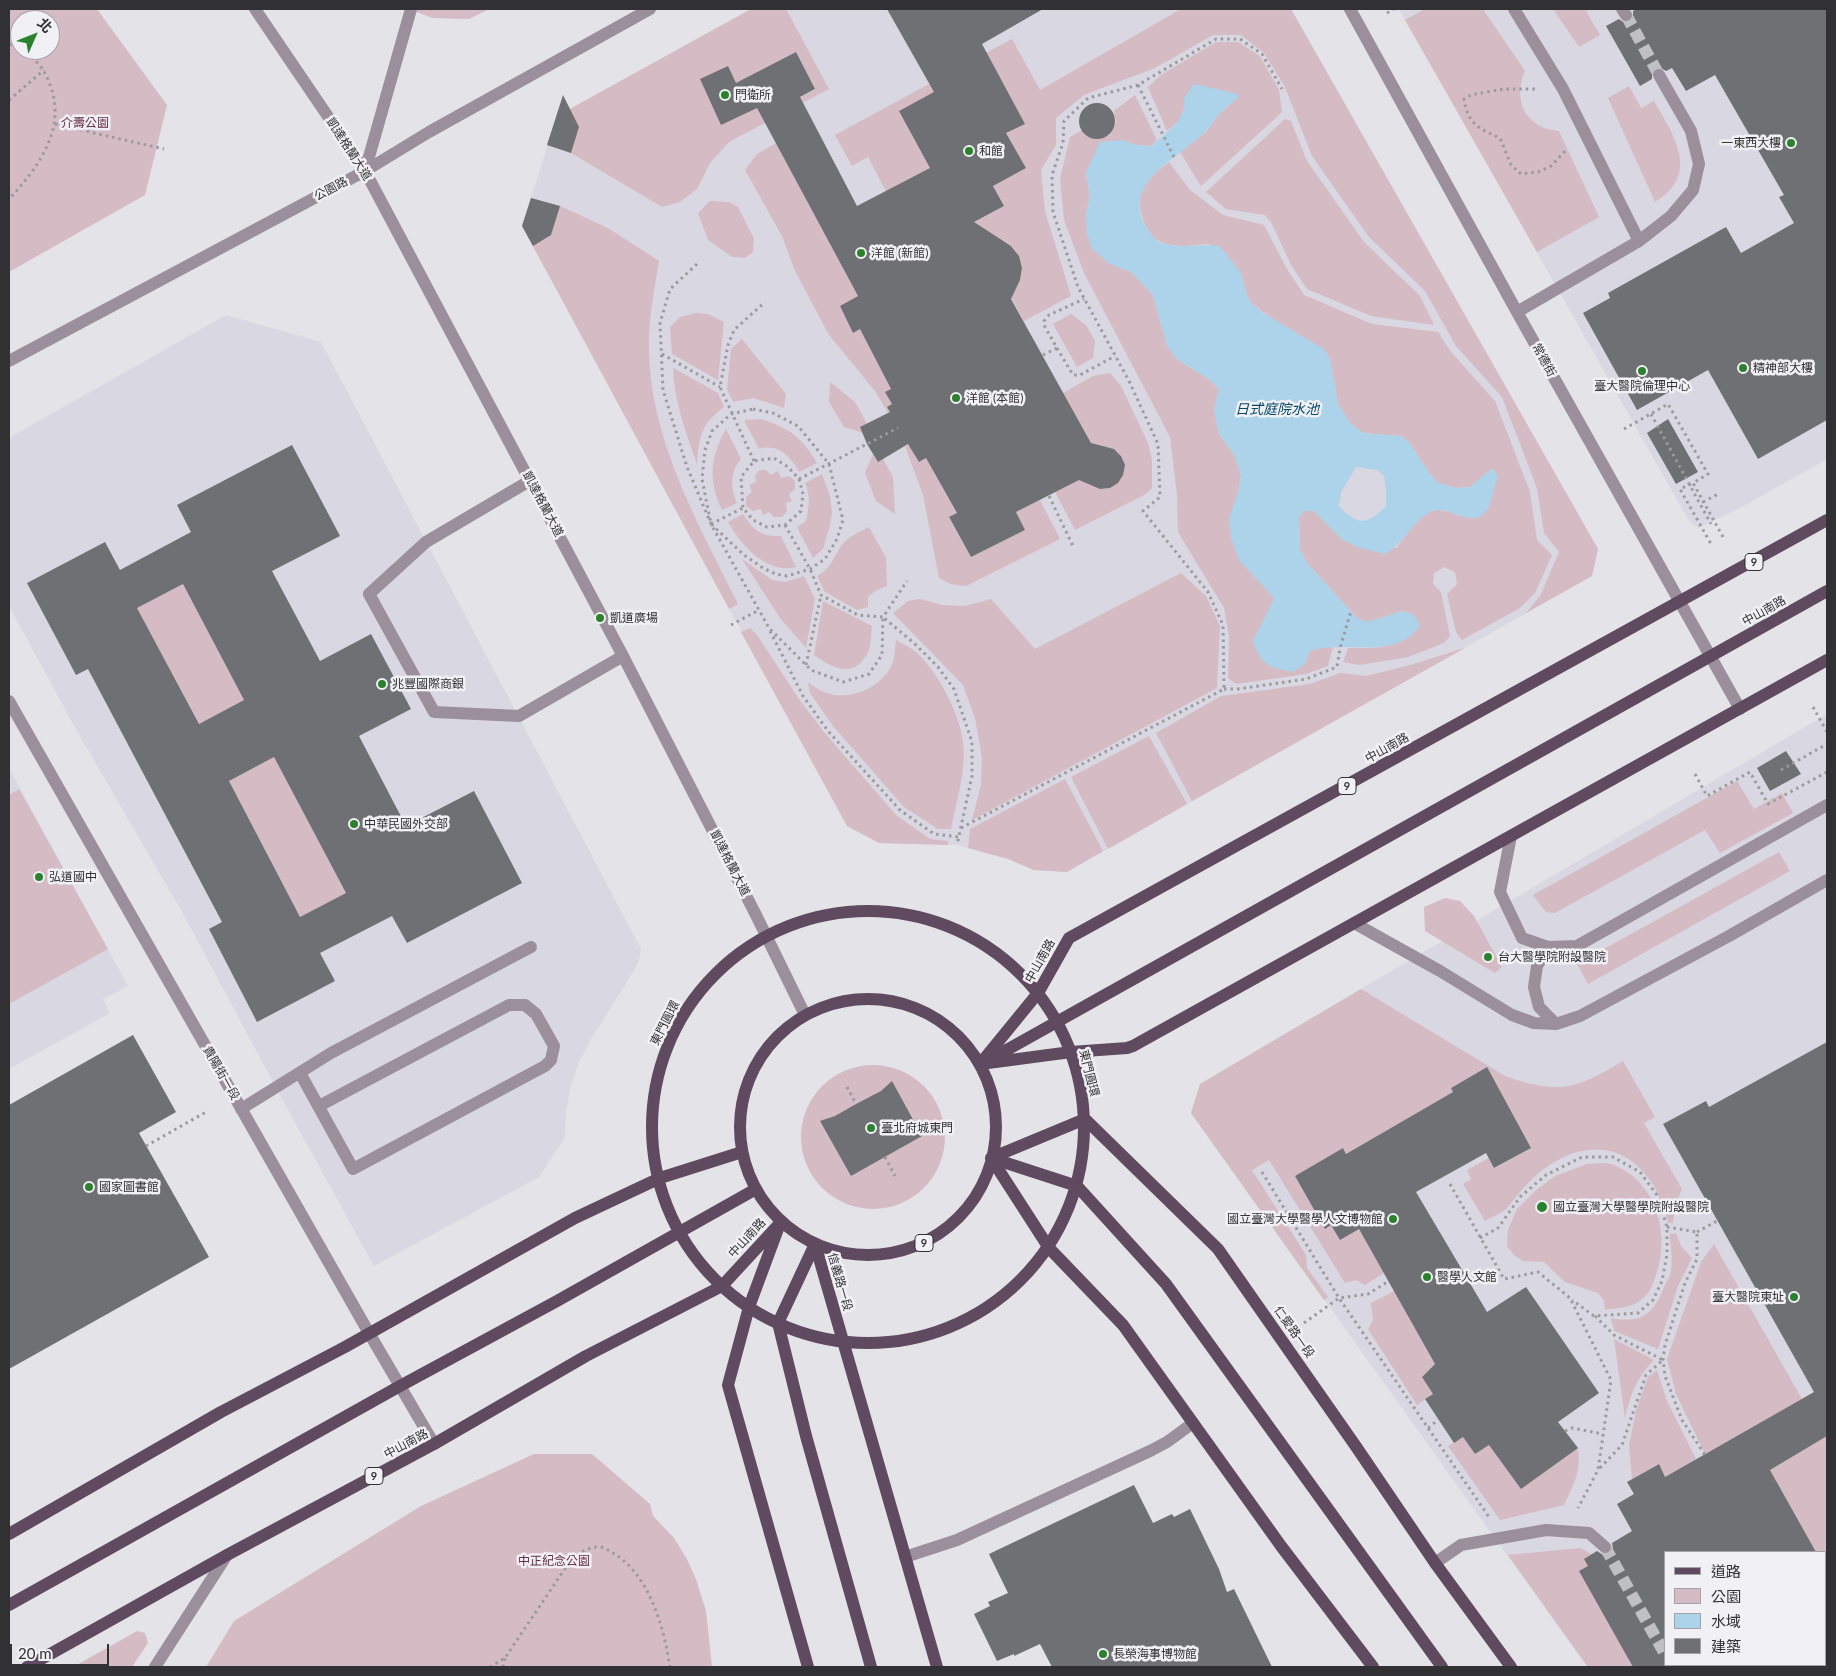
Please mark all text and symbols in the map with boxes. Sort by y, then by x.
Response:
north arrow [10,10,60,60]
text: 北 [34,14,56,36]
place label: 門衛所 [735,88,771,102]
marker: 門衛所 [719,89,731,101]
street label: 凱達格蘭大道 [323,115,375,183]
park label: 介壽公園 [61,116,109,130]
place label: 一東西大樓 [1721,136,1781,150]
marker: 一東西大樓 [1785,137,1797,149]
place label: 和館 [979,144,1003,158]
marker: 和館 [963,145,975,157]
street label: 公園路 [312,174,350,204]
place label: 洋館 (新館) [871,246,928,260]
marker: 洋館 (新館) [855,247,867,259]
street label: 常德街 [1529,341,1559,379]
place label: 精神部大樓 [1753,361,1813,375]
marker: 精神部大樓 [1737,362,1749,374]
marker: 臺大醫院倫理中心 [1636,365,1648,377]
place label: 臺大醫院倫理中心 [1594,379,1690,393]
place label: 洋館 (本館) [966,391,1023,405]
marker: 洋館 (本館) [950,392,962,404]
water label: 日式庭院水池 [1235,401,1319,417]
street label: 凱達格蘭大道 [520,469,566,539]
road number: 9 [1745,554,1763,570]
street label: 中山南路 [1740,593,1788,629]
place label: 凱道廣場 [610,611,658,625]
marker: 凱道廣場 [594,612,606,624]
place label: 兆豐國際商銀 [392,677,464,691]
marker: 兆豐國際商銀 [376,678,388,690]
street label: 中山南路 [1363,730,1411,766]
road number: 9 [1338,778,1356,794]
place label: 中華民國外交部 [364,817,448,831]
marker: 中華民國外交部 [348,818,360,830]
street label: 凱達格蘭大道 [707,828,753,898]
place label: 弘道國中 [49,870,97,884]
marker: 弘道國中 [33,871,45,883]
street label: 中山南路 [1022,937,1058,985]
place label: 台大醫學院附設醫院 [1498,950,1606,964]
marker: 台大醫學院附設醫院 [1482,951,1494,963]
street label: 東門圓環 [648,998,682,1048]
street label: 貴陽街一段 [200,1043,242,1103]
street label: 東門圓環 [1076,1048,1102,1098]
place label: 臺北府城東門 [881,1121,953,1135]
marker: 臺北府城東門 [865,1122,877,1134]
place label: 國家圖書館 [99,1180,159,1194]
marker: 國家圖書館 [83,1181,95,1193]
marker: 國立臺灣大學醫學院附設醫院 [1535,1200,1549,1214]
place label: 國立臺灣大學醫學院附設醫院 [1553,1200,1709,1214]
place label: 國立臺灣大學醫學人文博物館 [1227,1212,1383,1226]
marker: 國立臺灣大學醫學人文博物館 [1387,1213,1399,1225]
street label: 中山南路 [725,1216,769,1260]
road number: 9 [915,1234,933,1252]
street label: 信義路一段 [825,1251,855,1313]
place label: 醫學人文館 [1437,1270,1497,1284]
marker: 醫學人文館 [1421,1271,1433,1283]
place label: 臺大醫院東址 [1712,1290,1784,1304]
marker: 臺大醫院東址 [1788,1291,1800,1303]
street label: 仁愛路一段 [1271,1303,1317,1361]
street label: 中山南路 [381,1426,431,1462]
road number: 9 [365,1468,383,1484]
legend [1664,1551,1826,1666]
park label: 中正紀念公園 [518,1554,590,1568]
text: 道路 [1711,1562,1741,1580]
text: 公園 [1711,1587,1741,1605]
text: 水域 [1711,1612,1741,1630]
scale bar [12,1634,111,1666]
text: 建築 [1711,1637,1741,1655]
text: 20 m [18,1644,52,1662]
place label: 長榮海事博物館 [1113,1647,1197,1661]
marker: 長榮海事博物館 [1097,1648,1109,1660]

